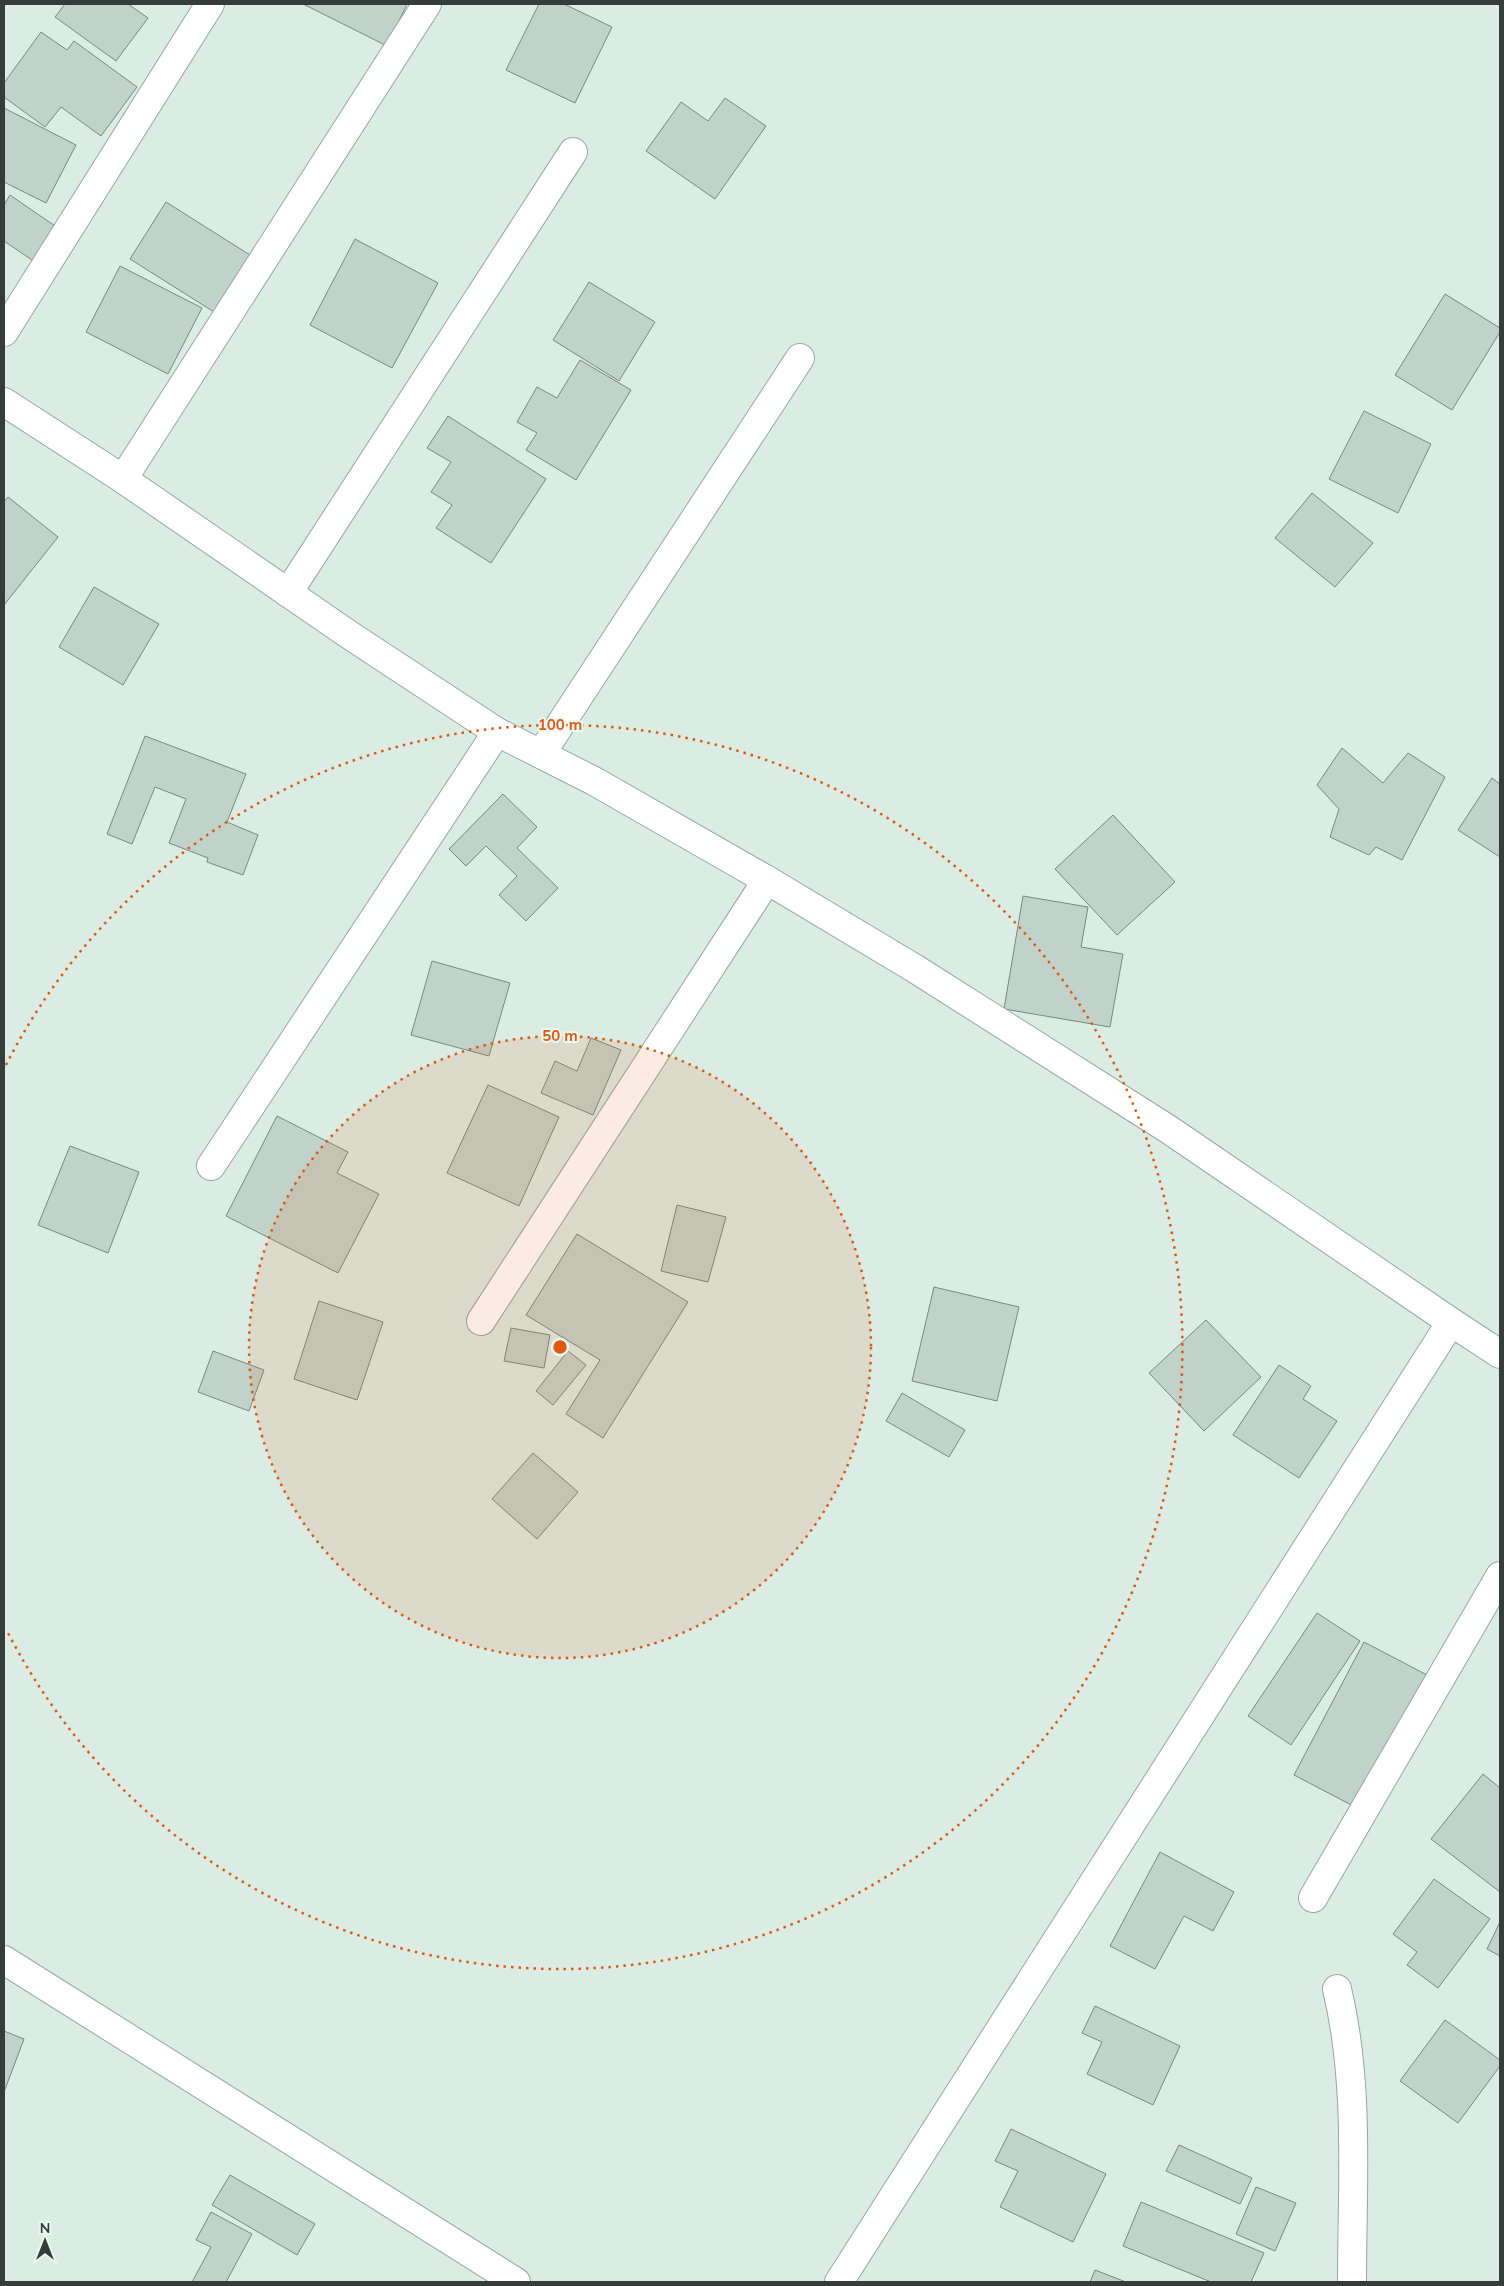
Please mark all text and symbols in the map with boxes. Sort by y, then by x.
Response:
text: 100 m [538,715,582,734]
text: 50 m [542,1026,578,1045]
centre of rings [551,1338,569,1356]
north arrow [20,2216,70,2266]
text: N [40,2219,50,2237]

